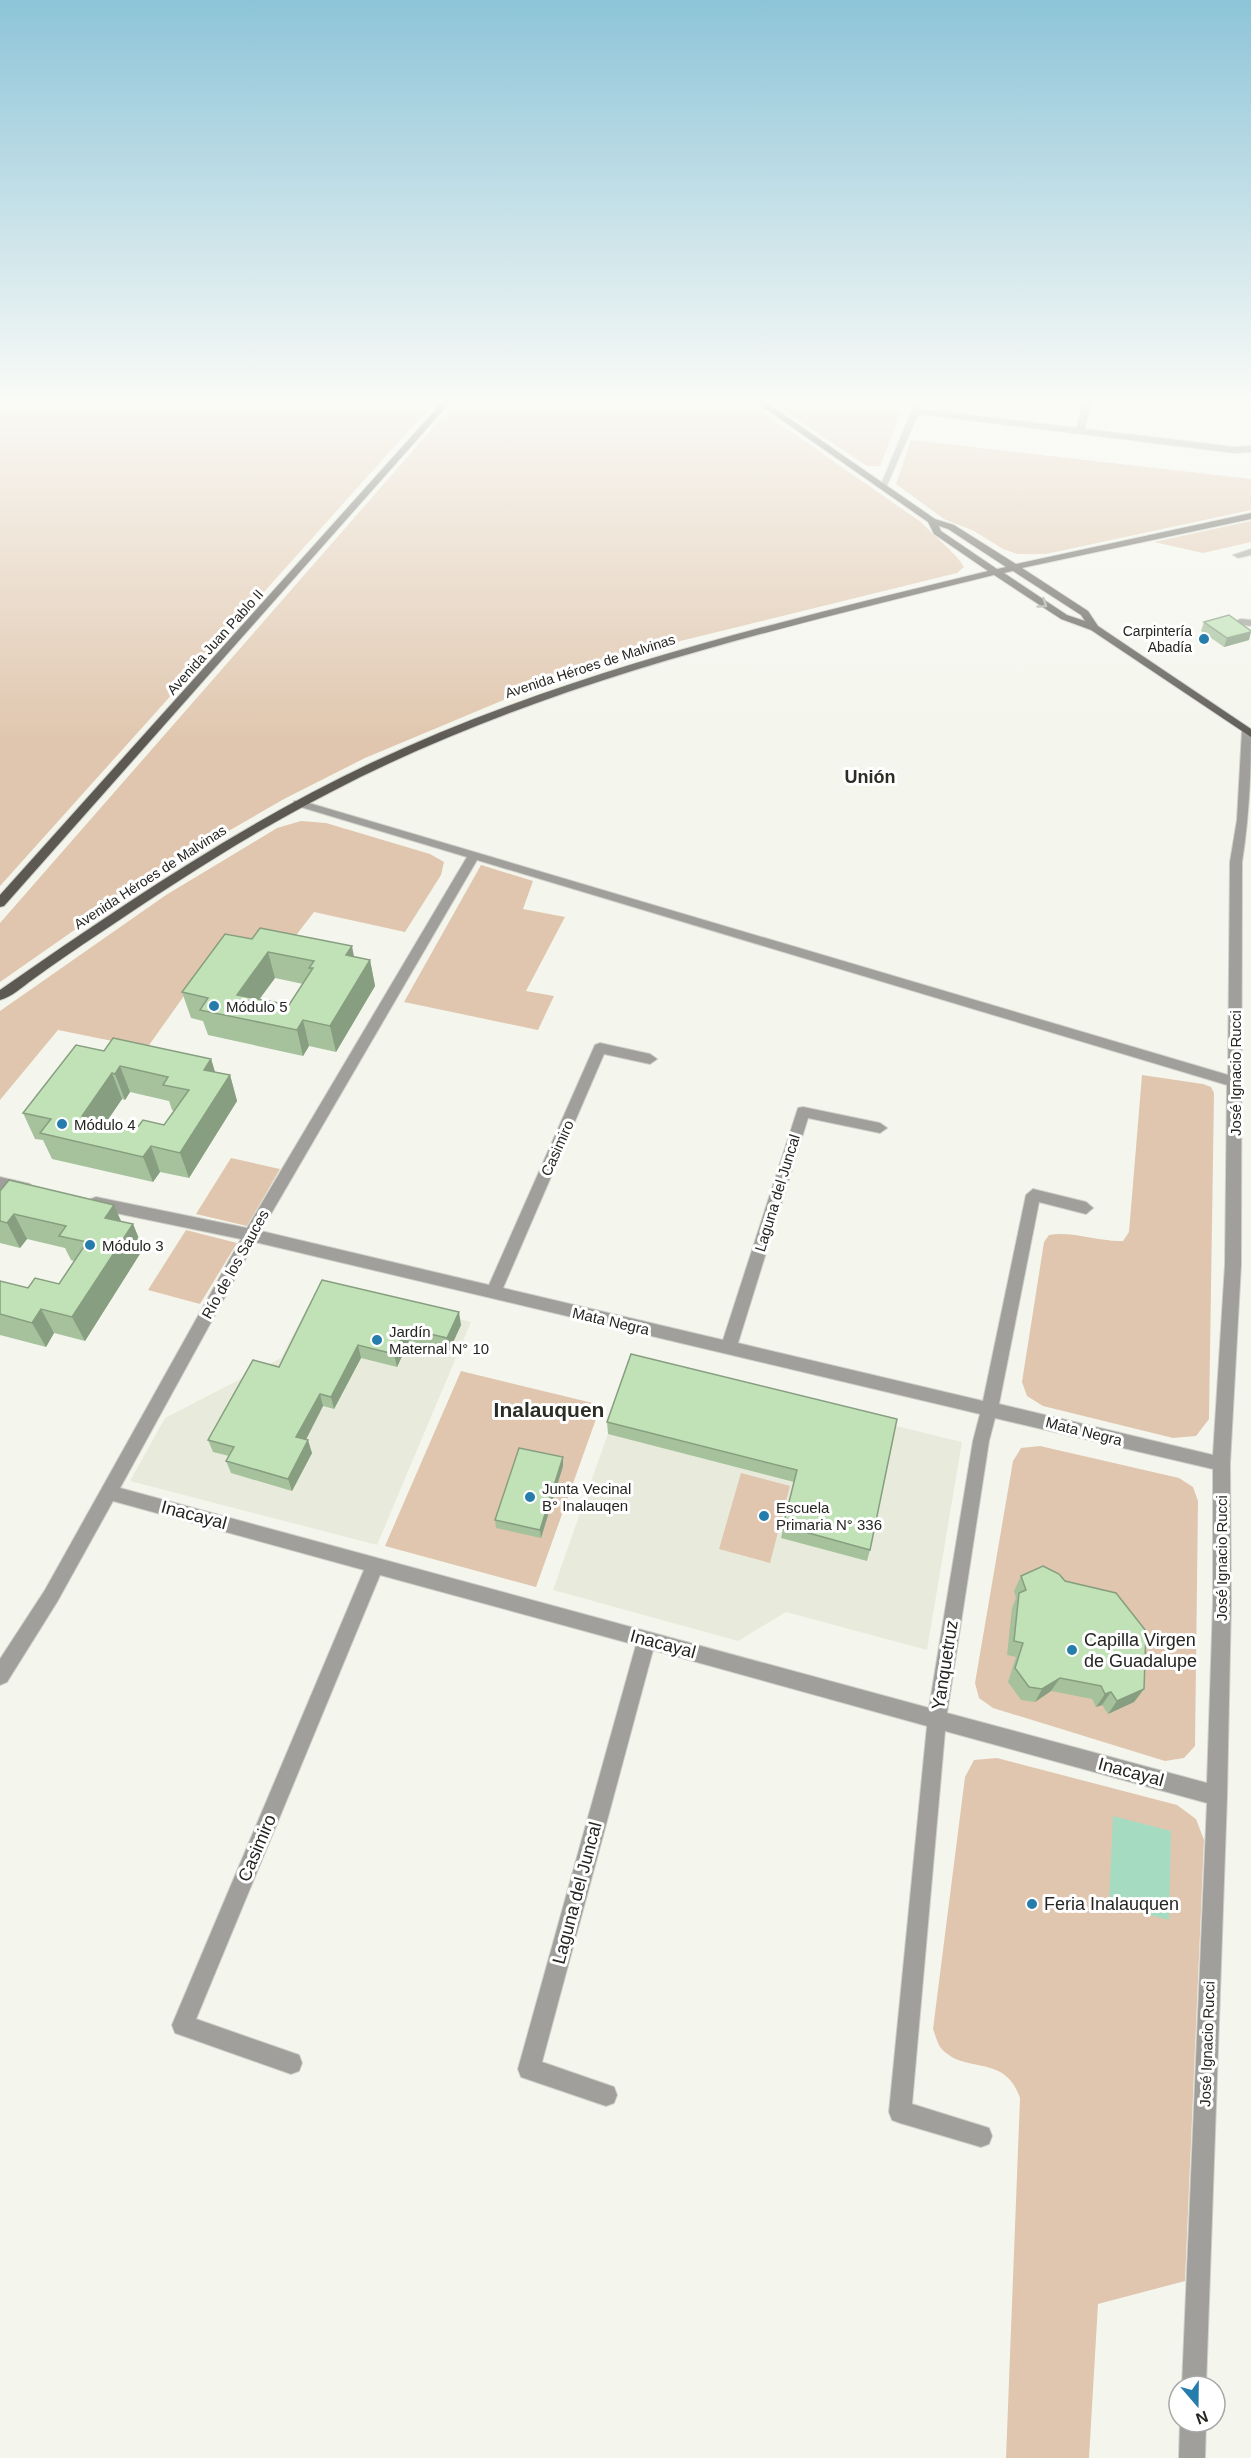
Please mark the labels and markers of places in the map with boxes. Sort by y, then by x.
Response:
place label: Carpintería Abadía [1123,623,1192,655]
marker: Carpintería Abadía [1197,632,1211,646]
place label: Módulo 5 [226,998,288,1015]
marker: Módulo 5 [207,999,221,1013]
place label: Módulo 4 [74,1116,136,1133]
marker: Módulo 4 [55,1117,69,1131]
place label: Módulo 3 [102,1237,164,1254]
marker: Módulo 3 [83,1238,97,1252]
place label: Jardín Maternal N° 10 [389,1323,489,1357]
marker: Jardín Maternal N° 10 [370,1333,384,1347]
place label: Junta Vecinal B° Inalauqen [542,1480,631,1514]
marker: Junta Vecinal B° Inalauqen [523,1490,537,1504]
place label: Escuela Primaria N° 336 [776,1499,882,1533]
marker: Escuela Primaria N° 336 [757,1509,771,1523]
place label: Capilla Virgen de Guadalupe [1084,1630,1197,1671]
marker: Capilla Virgen de Guadalupe [1065,1643,1079,1657]
place label: Feria Inalauquen [1044,1894,1179,1914]
marker: Feria Inalauquen [1025,1897,1039,1911]

